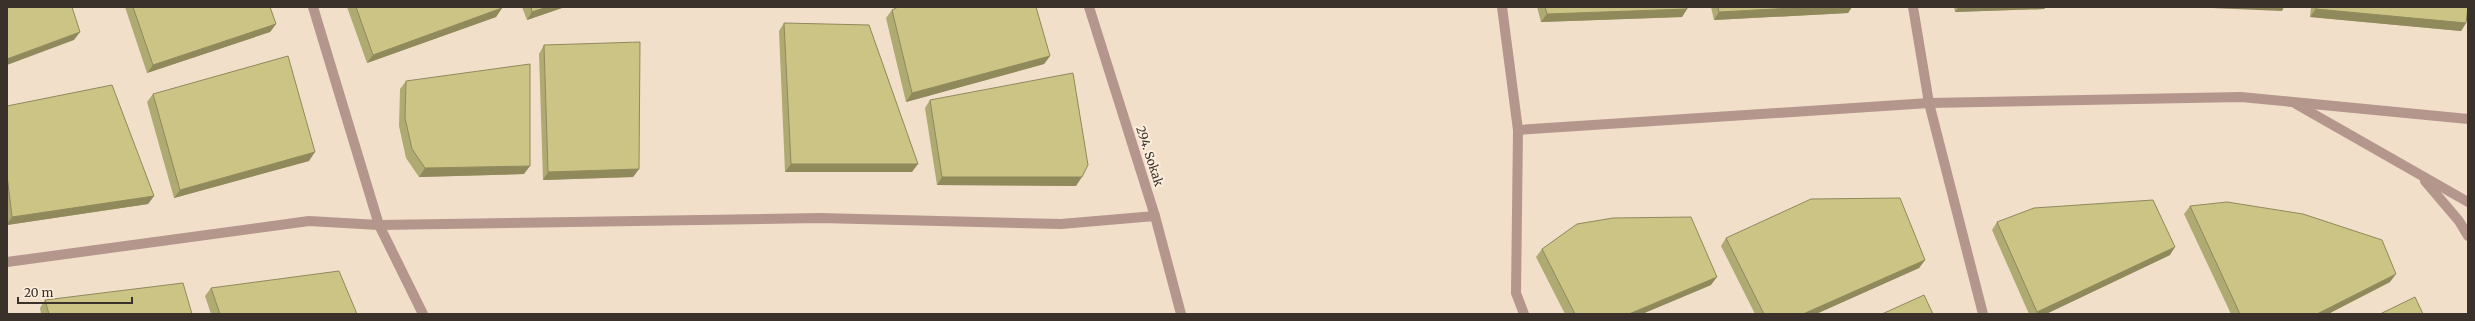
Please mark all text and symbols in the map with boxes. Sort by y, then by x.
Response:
street label: 294. Sokak [1133,124,1167,188]
scale bar [18,279,132,305]
text: 20 m [24,285,53,300]

